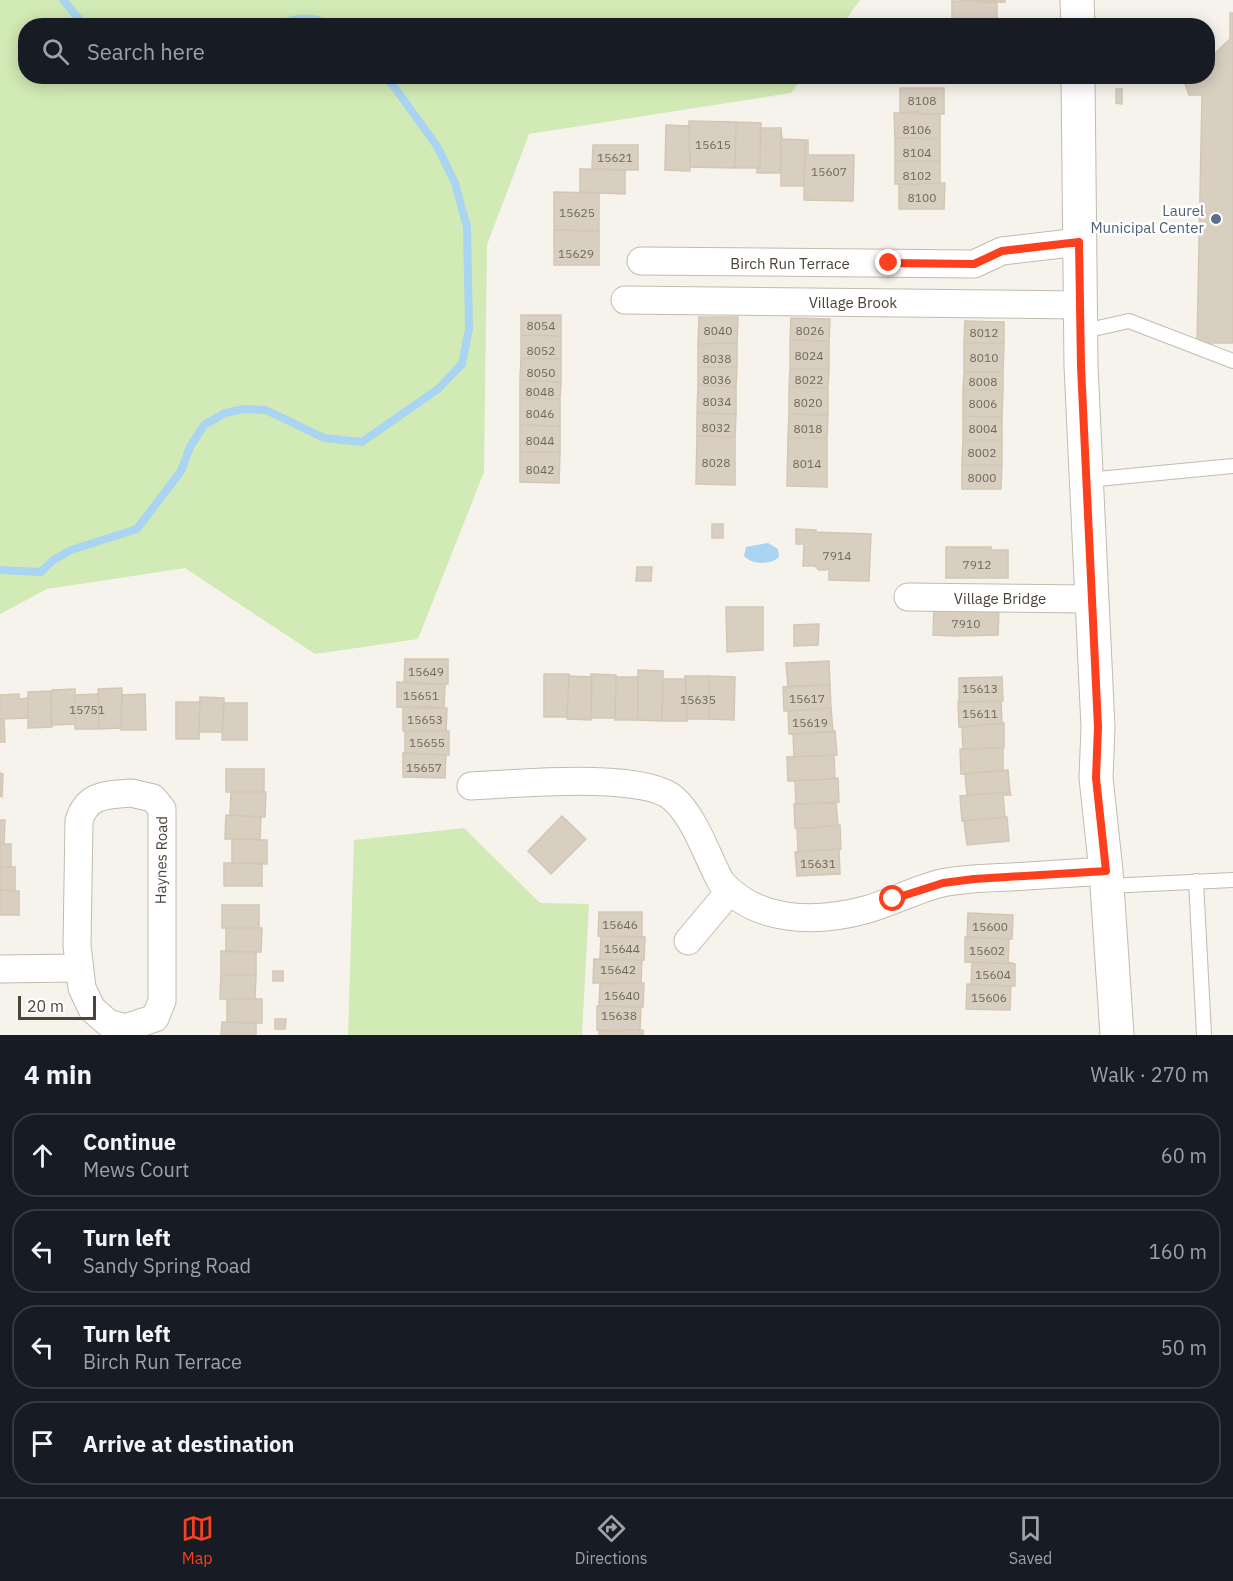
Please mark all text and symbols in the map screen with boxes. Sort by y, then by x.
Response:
search box [18,18,1215,84]
icon: search [39,35,72,68]
text: Search here [87,37,205,66]
house number: 8108 [908,93,936,108]
house number: 8106 [903,122,931,137]
house number: 15615 [695,137,731,152]
house number: 8104 [903,145,931,160]
house number: 15621 [597,150,633,165]
house number: 15607 [811,164,847,179]
house number: 8102 [903,168,931,183]
house number: 8100 [908,190,936,205]
place label: Laurel Municipal Center [1090,201,1204,237]
house number: 15625 [559,205,595,220]
marker: Laurel Municipal Center [1209,212,1223,226]
house number: 15629 [558,246,594,261]
route end [875,249,901,275]
street label: Birch Run Terrace [730,254,850,273]
street label: Village Brook [809,293,897,312]
house number: 8054 [527,318,555,333]
house number: 8040 [704,323,732,338]
house number: 8026 [796,323,824,338]
house number: 8012 [970,325,998,340]
house number: 8052 [527,343,555,358]
house number: 8024 [795,348,823,363]
house number: 8010 [970,350,998,365]
house number: 8038 [703,351,731,366]
house number: 8050 [527,365,555,380]
house number: 8036 [703,372,731,387]
house number: 8022 [795,372,823,387]
house number: 8008 [969,374,997,389]
house number: 8048 [526,384,554,399]
house number: 8034 [703,394,731,409]
house number: 8020 [794,395,822,410]
house number: 8006 [969,396,997,411]
house number: 8046 [526,406,554,421]
house number: 8032 [702,420,730,435]
house number: 8018 [794,421,822,436]
house number: 8004 [969,421,997,436]
house number: 8044 [526,433,554,448]
house number: 8002 [968,445,996,460]
house number: 8028 [702,455,730,470]
house number: 8014 [793,456,821,471]
house number: 8042 [526,462,554,477]
house number: 8000 [968,470,996,485]
house number: 7914 [823,548,851,563]
house number: 7912 [963,557,991,572]
street label: Village Bridge [954,589,1046,608]
house number: 7910 [952,616,980,631]
house number: 15649 [408,664,444,679]
house number: 15613 [962,681,998,696]
house number: 15651 [403,688,439,703]
house number: 15617 [789,691,825,706]
house number: 15635 [680,692,716,707]
house number: 15751 [69,702,105,717]
house number: 15611 [962,706,998,721]
house number: 15653 [407,712,443,727]
house number: 15619 [792,715,828,730]
house number: 15655 [409,735,445,750]
house number: 15657 [406,760,442,775]
street label: Haynes Road [151,816,171,904]
house number: 15631 [800,856,836,871]
route start [879,885,905,911]
house number: 15646 [602,917,638,932]
house number: 15600 [972,919,1008,934]
house number: 15644 [604,941,640,956]
house number: 15602 [969,943,1005,958]
house number: 15642 [600,962,636,977]
house number: 15604 [975,967,1011,982]
house number: 15640 [604,988,640,1003]
house number: 15606 [971,990,1007,1005]
scale bar [18,993,96,1020]
text: 20 m [27,996,64,1016]
house number: 15638 [601,1008,637,1023]
text: 4 min [24,1057,92,1091]
text: Walk · 270 m [1091,1061,1209,1088]
text: Continue [83,1127,176,1156]
icon: ahead [26,1139,59,1172]
text: 60 m [1161,1142,1207,1169]
text: Mews Court [83,1156,189,1183]
text: Turn left [83,1223,171,1252]
icon: left [26,1235,59,1268]
text: 160 m [1149,1238,1207,1265]
text: Sandy Spring Road [83,1252,251,1279]
text: Turn left [83,1319,171,1348]
icon: left [26,1331,59,1364]
text: 50 m [1161,1334,1207,1361]
text: Birch Run Terrace [83,1348,242,1375]
icon: arrive [26,1427,59,1460]
text: Arrive at destination [83,1429,294,1458]
tab: Map [181,1512,214,1568]
tab: Directions [575,1512,648,1568]
tab: Saved [1009,1512,1052,1568]

